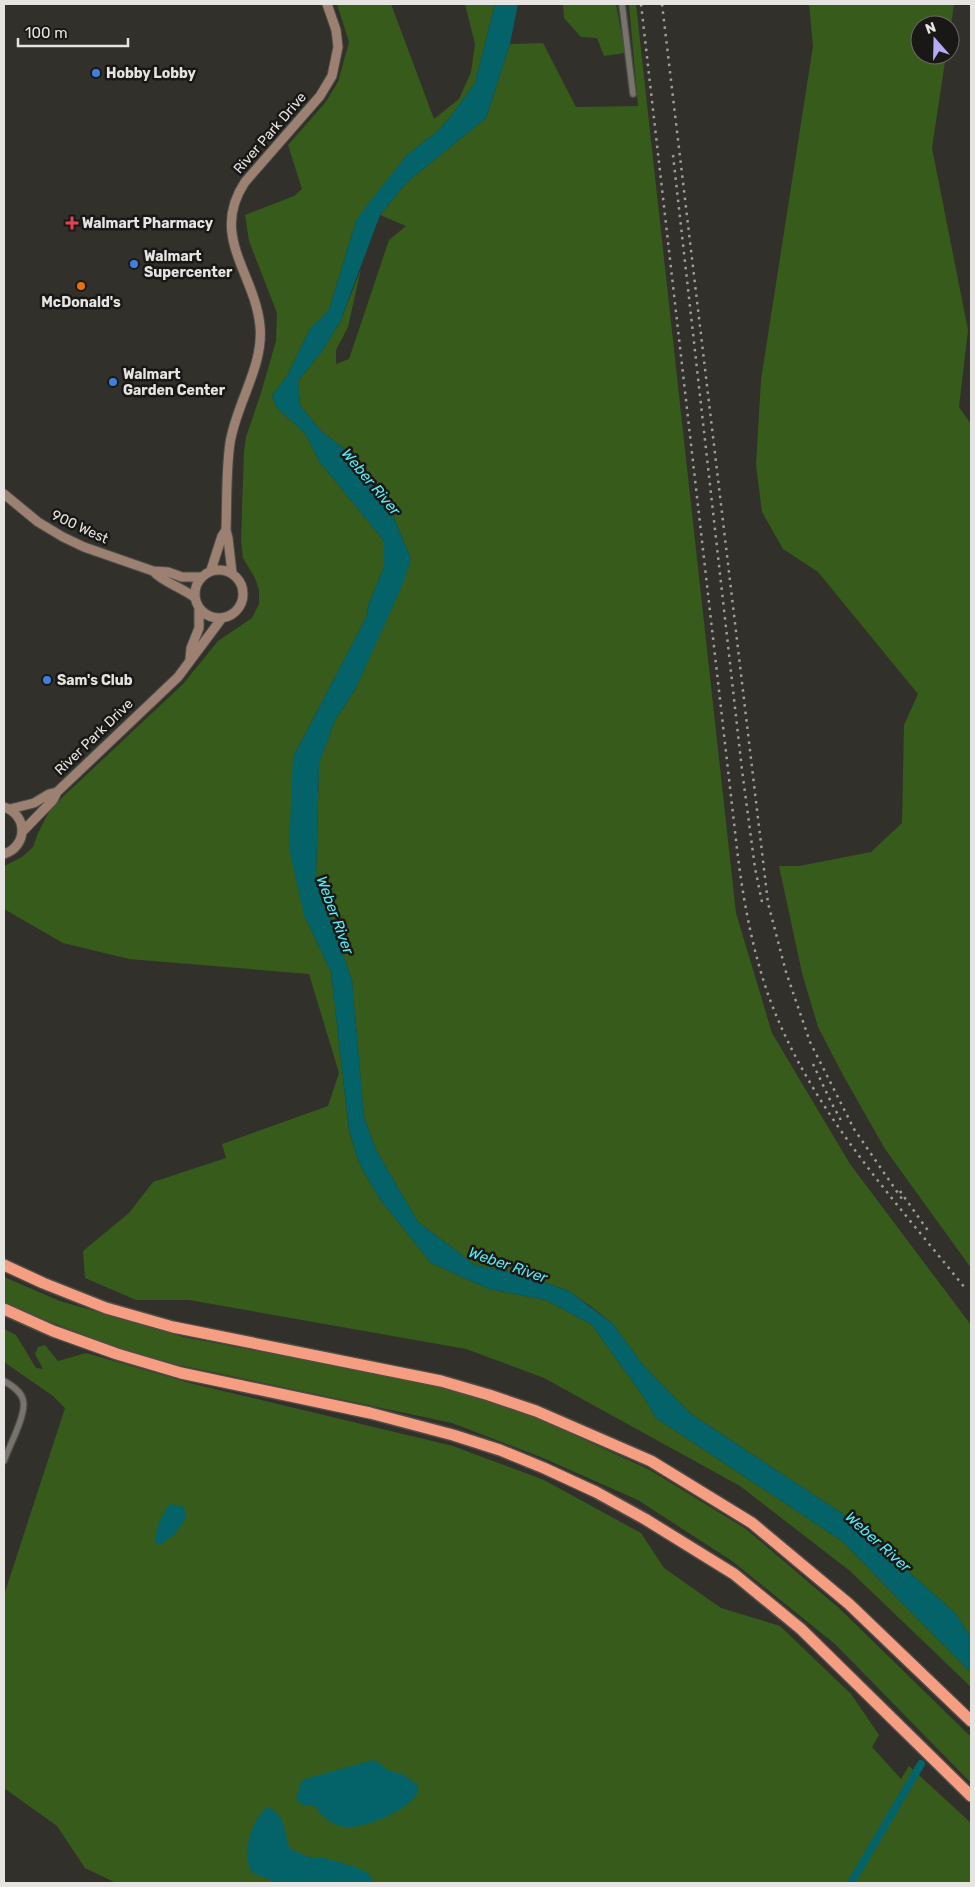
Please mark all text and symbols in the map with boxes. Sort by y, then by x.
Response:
scale bar [18,15,128,47]
north arrow [910,15,960,65]
text: N [923,19,938,38]
text: 100 m [25,24,67,42]
place label: Hobby Lobby [106,65,197,82]
marker: Hobby Lobby [90,67,102,79]
street label: River Park Drive [230,89,310,177]
place label: Walmart Pharmacy [82,215,214,232]
marker: Walmart Pharmacy [66,217,78,229]
place label: Walmart Supercenter [144,248,233,281]
marker: Walmart Supercenter [128,258,140,270]
marker: McDonald's [75,280,87,292]
place label: McDonald's [41,294,121,311]
place label: Walmart Garden Center [123,366,226,399]
marker: Walmart Garden Center [107,376,119,388]
water label: Weber River [338,445,405,520]
street label: 900 West [49,506,112,548]
place label: Sam's Club [57,672,133,689]
marker: Sam's Club [41,674,53,686]
street label: River Park Drive [51,695,137,779]
water label: Weber River [313,873,358,958]
water label: Weber River [466,1243,551,1287]
water label: Weber River [841,1508,915,1577]

